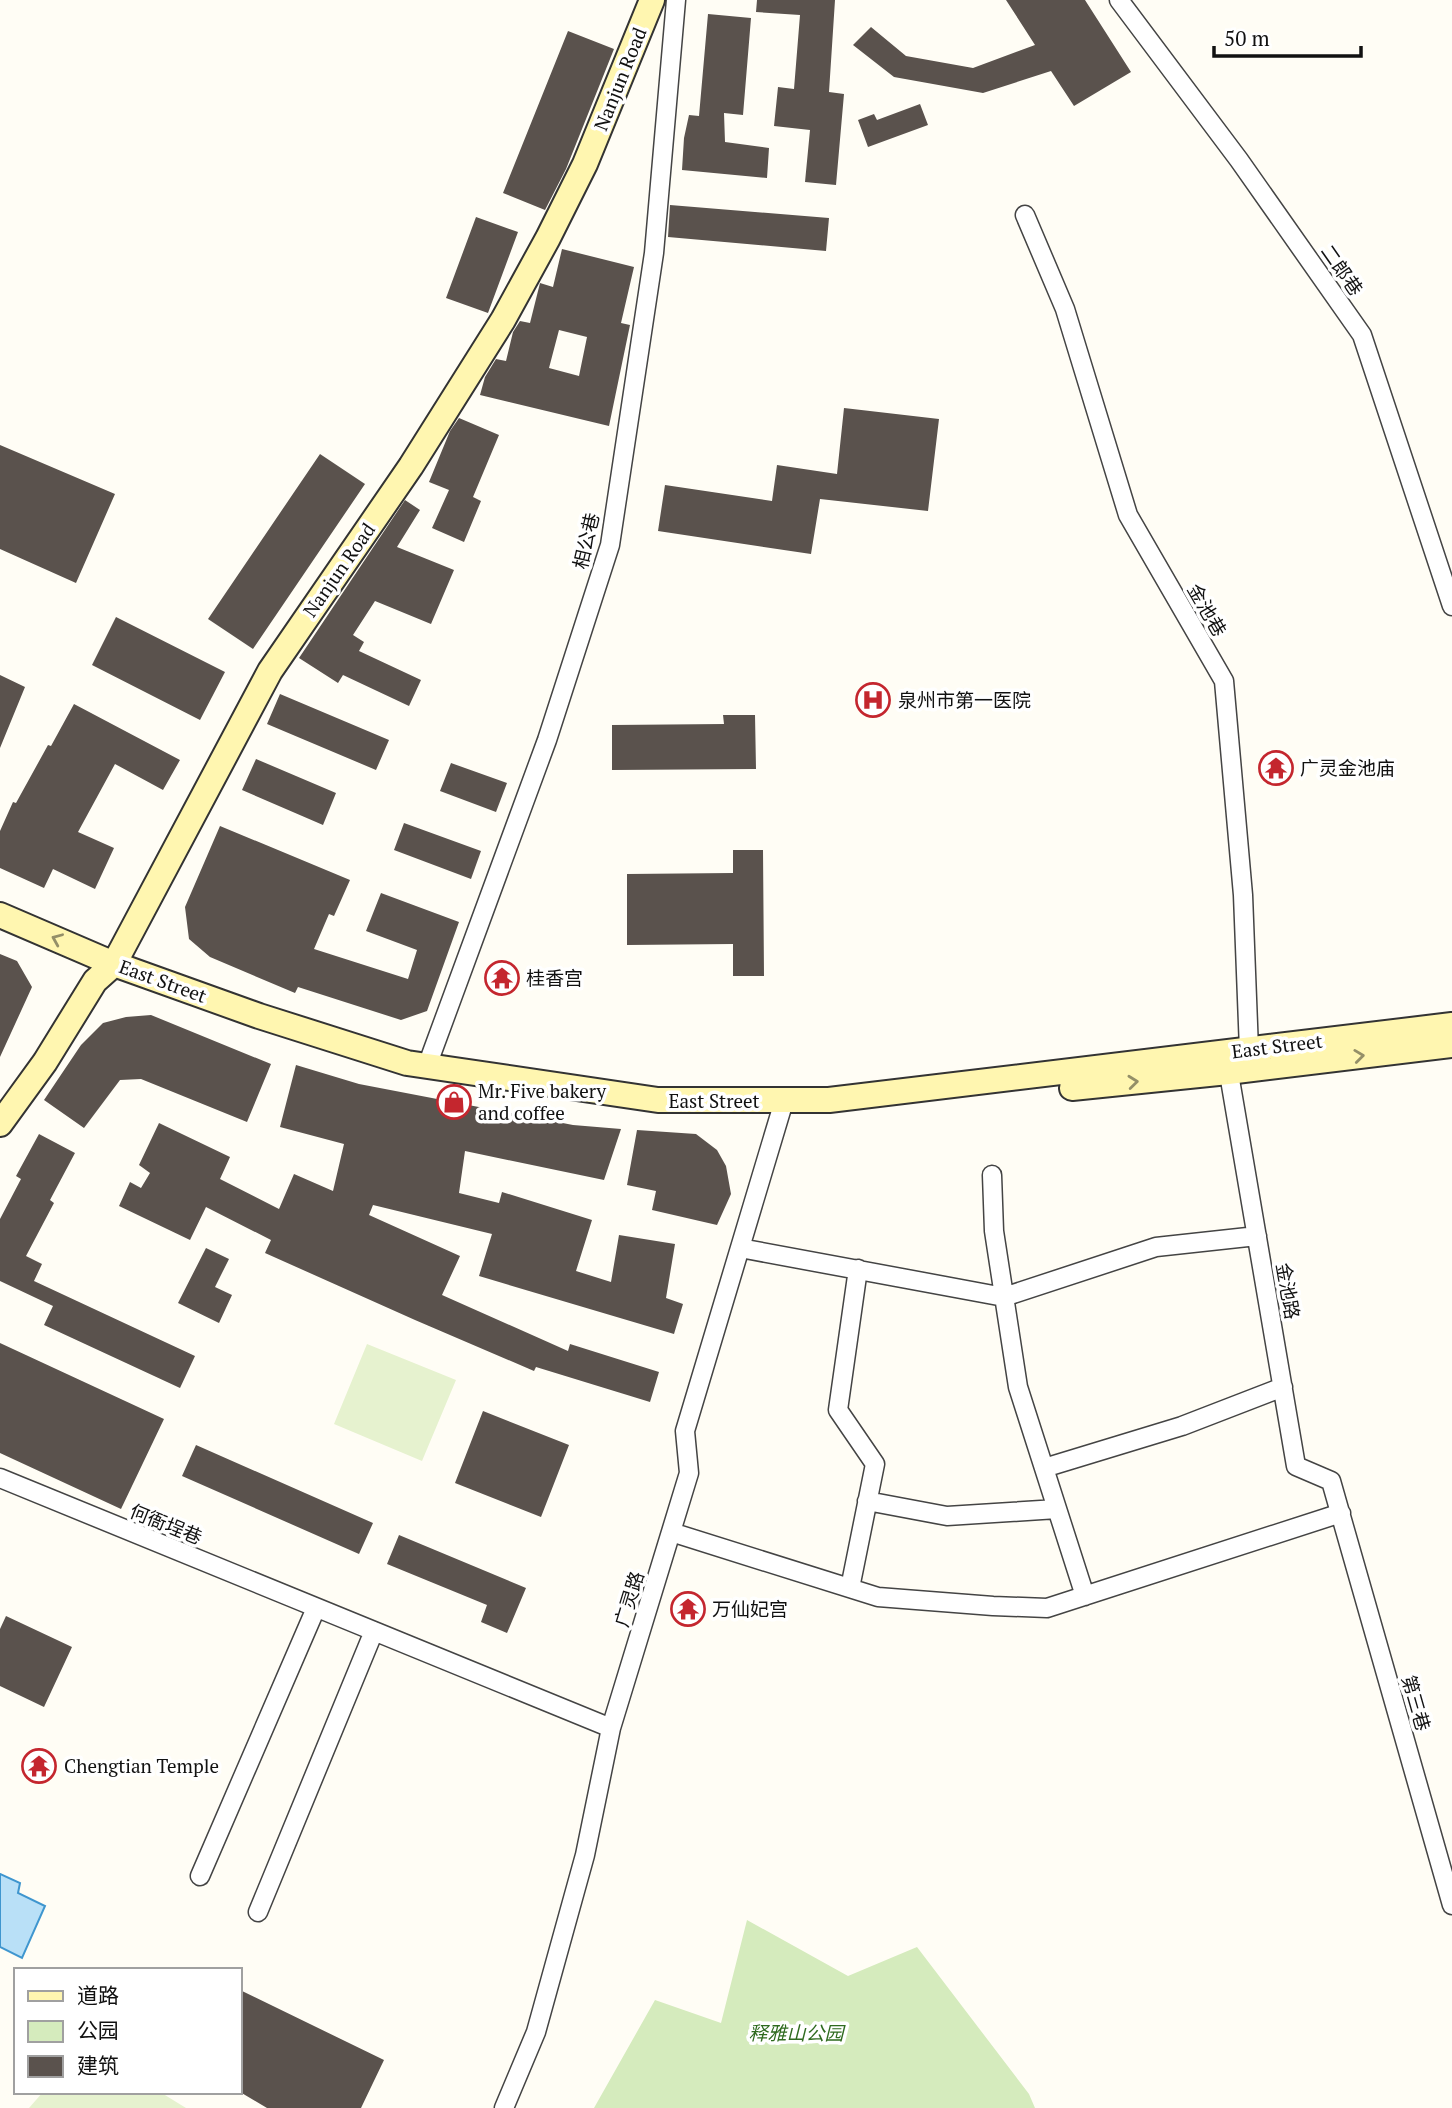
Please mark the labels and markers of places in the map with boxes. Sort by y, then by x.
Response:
hospital icon: 泉州市第一医院 [854,681,892,719]
place label: 泉州市第一医院 [898,687,1031,712]
temple icon: 广灵金池庙 [1257,749,1295,787]
place label: 广灵金池庙 [1300,755,1395,780]
temple icon: 桂香宫 [483,959,521,997]
place label: 桂香宫 [526,965,583,990]
place label: Mr. Five bakery and coffee [478,1078,606,1125]
shop icon: Mr. Five bakery and coffee [435,1083,473,1121]
temple icon: 万仙妃宫 [669,1590,707,1628]
place label: 万仙妃宫 [712,1596,788,1621]
temple icon: Chengtian Temple [20,1747,58,1785]
place label: Chengtian Temple [64,1753,219,1778]

